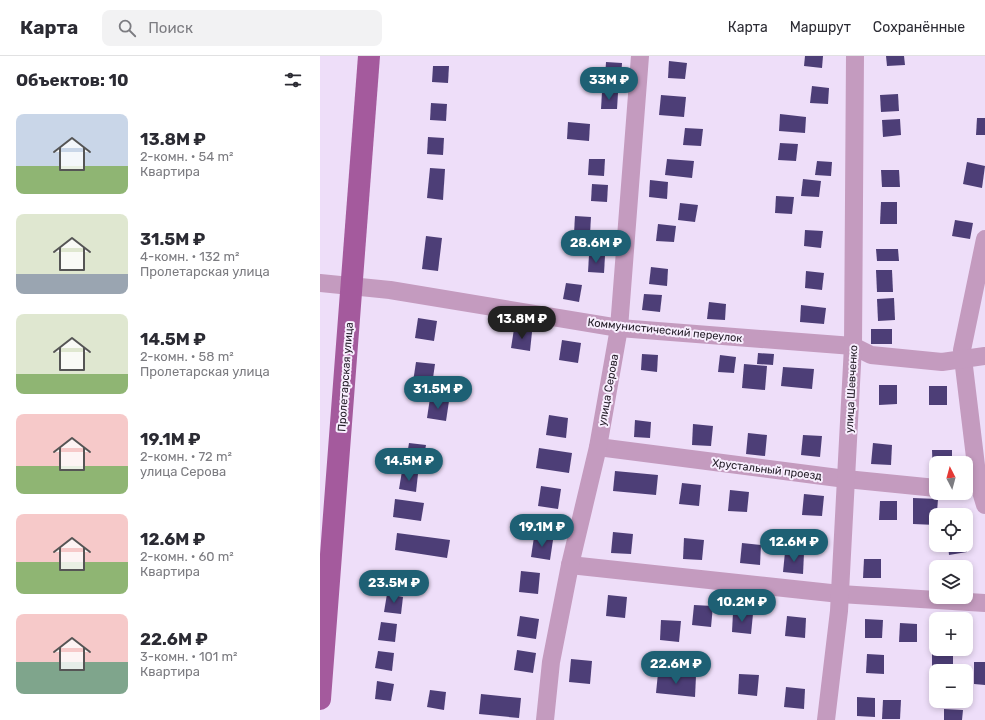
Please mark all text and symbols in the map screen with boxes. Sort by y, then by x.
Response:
search box [102,10,382,46]
text: Карта [20,16,78,39]
icon: search [116,17,138,39]
text: Поиск [148,19,193,37]
text: Карта [728,19,768,36]
text: Маршрут [790,19,851,36]
text: Сохранённые [873,19,965,36]
pin: 33M ₽ [581,67,637,101]
icon: filters [282,69,304,91]
text: Объектов: 10 [16,70,129,90]
text: 33M ₽ [589,72,629,87]
text: 13.8M ₽ [140,129,206,149]
icon: home [48,130,96,178]
text: 2-комн. · 54 m² [140,149,233,164]
text: Квартира [140,164,200,179]
text: 31.5M ₽ [140,229,205,249]
icon: home [48,230,96,278]
pin: 28.6M ₽ [559,230,633,264]
text: 28.6M ₽ [570,235,622,250]
text: 4-комн. · 132 m² [140,249,239,264]
text: Пролетарская улица [140,264,270,279]
pin: 13.8M ₽ [485,306,559,340]
text: 13.8M ₽ [497,311,547,326]
street label: Коммунистический переулок [587,316,743,345]
street label: Пролетарская улица [335,322,356,432]
text: 14.5M ₽ [140,329,206,349]
icon: home [48,330,96,378]
street label: улица Шевченко [843,345,860,433]
text: 2-комн. · 58 m² [140,349,234,364]
street label: улица Серова [596,353,621,427]
text: Пролетарская улица [140,364,270,379]
pin: 31.5M ₽ [401,376,475,410]
text: 31.5M ₽ [413,381,463,396]
text: 19.1M ₽ [140,429,201,449]
icon: home [48,430,96,478]
pin: 14.5M ₽ [372,448,446,482]
text: 2-комн. · 72 m² [140,449,232,464]
text: 14.5M ₽ [384,453,434,468]
street label: Хрустальный проезд [711,456,823,483]
north arrow [929,456,973,500]
map controls [929,456,973,708]
text: улица Серова [140,464,226,479]
button: locate [929,508,973,552]
pin: 19.1M ₽ [505,514,579,548]
text: 19.1M ₽ [519,519,565,534]
text: 12.6M ₽ [140,529,205,549]
pin: 12.6M ₽ [757,529,831,563]
icon: home [48,530,96,578]
text: 12.6M ₽ [769,534,819,549]
text: 2-комн. · 60 m² [140,549,234,564]
button: layers [929,560,973,604]
text: Квартира [140,564,200,579]
pin: 23.5M ₽ [357,570,431,604]
text: 23.5M ₽ [368,575,420,590]
pin: 10.2M ₽ [705,589,779,623]
text: 10.2M ₽ [717,594,767,609]
button: + [929,612,973,656]
text: 22.6M ₽ [140,629,208,649]
icon: home [48,630,96,678]
text: 3-комн. · 101 m² [140,649,238,664]
pin: 22.6M ₽ [639,651,713,685]
text: 22.6M ₽ [650,656,702,671]
text: Квартира [140,664,200,679]
button: − [929,664,973,708]

